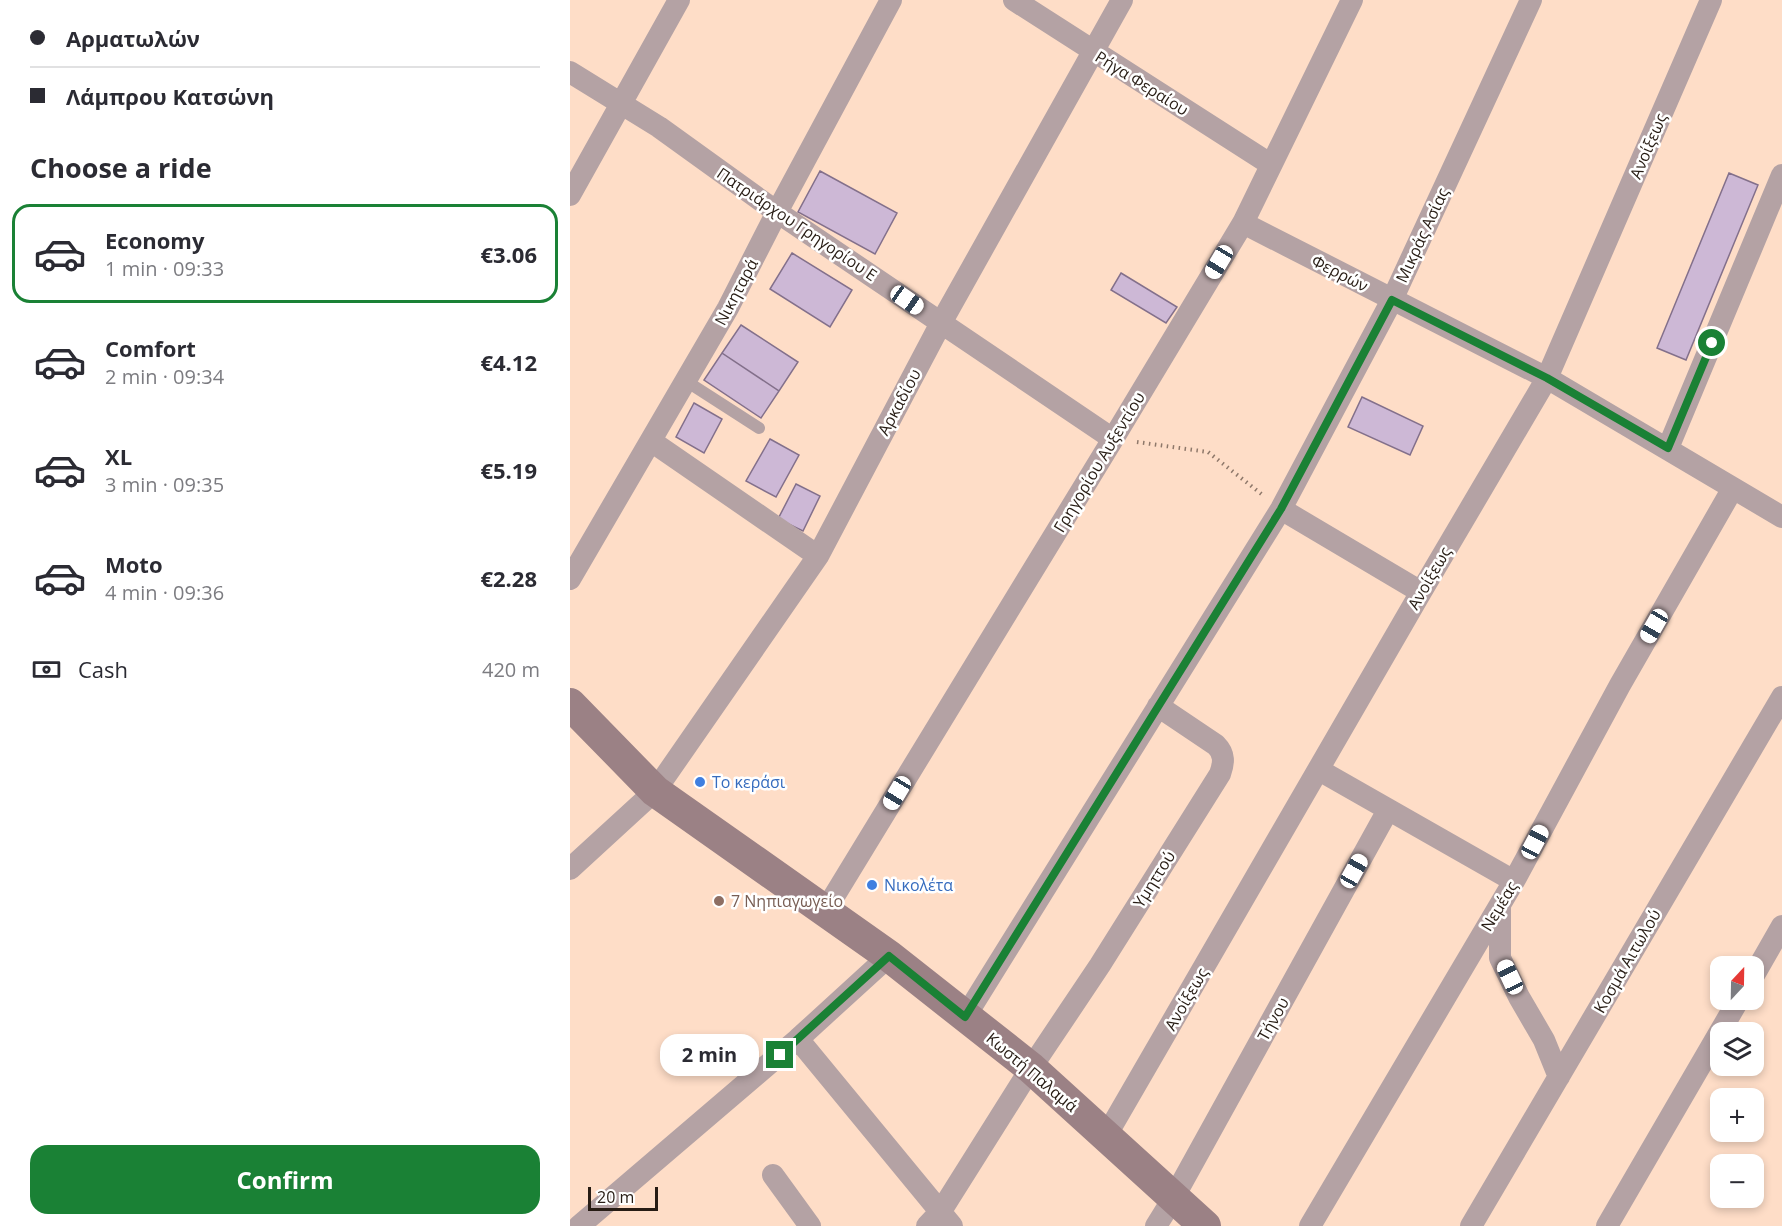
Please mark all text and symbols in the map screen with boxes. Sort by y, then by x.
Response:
text: Αρματωλών [66,23,200,53]
street label: Ρήγα Φεραίου [1091,46,1193,120]
text: Λάμπρου Κατσώνη [66,81,274,111]
street label: Ανοίξεως [1624,110,1672,182]
text: Choose a ride [30,149,212,186]
street label: Πατριάρχου Γρηγορίου Ε [713,162,881,286]
street label: Μικράς Ασίας [1390,184,1454,286]
text: Economy [105,225,204,255]
icon: car [33,227,87,281]
text: €3.06 [480,239,537,269]
car [1202,242,1236,282]
street label: Φερρών [1308,249,1372,297]
text: 1 min · 09:33 [105,255,224,282]
street label: Νικηταρά [709,255,763,329]
car [887,282,927,318]
route start [1698,329,1725,356]
text: Comfort [105,333,196,363]
icon: car [33,335,87,389]
text: €4.12 [480,347,537,377]
text: 2 min · 09:34 [105,363,224,390]
street label: Αρκαδίου [872,365,926,439]
street label: Γρηγορίου Αυξεντίου [1048,388,1150,536]
text: XL [105,441,132,471]
icon: car [33,443,87,497]
text: €5.19 [480,455,537,485]
text: 3 min · 09:35 [105,471,224,498]
street label: Ανοίξεως [1402,542,1456,613]
text: Moto [105,549,163,579]
icon: car [33,551,87,605]
text: €2.28 [480,563,537,593]
text: 4 min · 09:36 [105,579,224,606]
car [1637,606,1671,646]
icon: cash [30,653,63,686]
text: Cash [78,654,128,684]
text: 420 m [482,656,540,683]
place label: Το κεράσι [712,771,786,793]
car [880,773,914,813]
marker: Το κεράσι [693,775,707,789]
car [1519,822,1551,862]
street label: Υμηττού [1128,846,1180,912]
car [1337,851,1371,891]
place label: Νικολέτα [884,874,953,896]
street label: Νεμέας [1475,877,1523,935]
marker: Νικολέτα [865,878,879,892]
place label: 7 Νηπιαγωγείο [731,890,843,912]
marker: 7 Νηπιαγωγείο [712,894,726,908]
street label: Κοσμά Αιτωλού [1588,905,1666,1017]
north arrow [1710,956,1764,1010]
map controls [1710,956,1764,1208]
car [1494,957,1526,997]
street label: Ανοίξεως [1159,963,1213,1034]
street label: Τήνου [1252,993,1294,1045]
button: layers [1710,1022,1764,1076]
street label: Κωστή Παλαμά [982,1027,1082,1117]
callout: 2 min [660,1034,759,1076]
text: 2 min [682,1041,737,1068]
route end [766,1041,793,1068]
button: + [1710,1088,1764,1142]
button: Confirm [30,1145,540,1214]
button: − [1710,1154,1764,1208]
scale bar [588,1184,658,1212]
text: 20 m [597,1186,634,1208]

